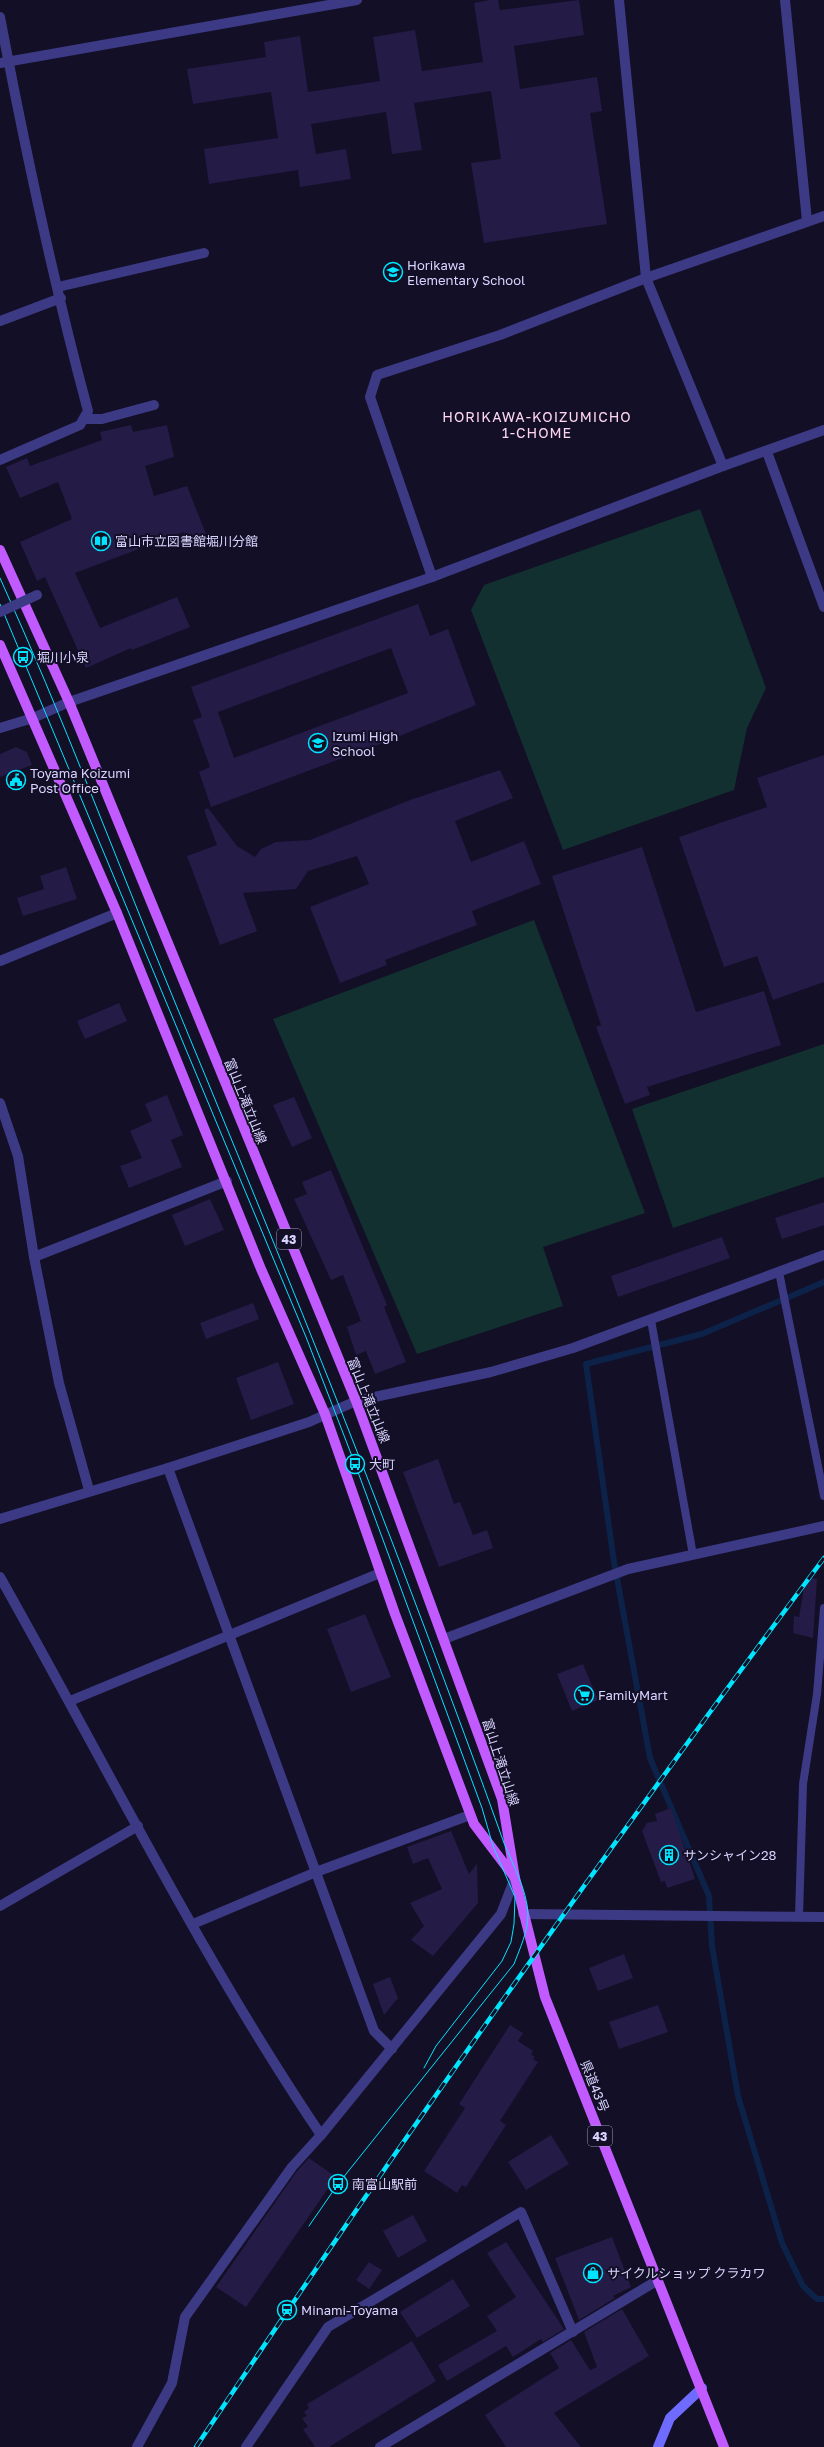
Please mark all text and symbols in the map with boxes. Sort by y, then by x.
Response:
place label: Horikawa Elementary School [407,257,525,288]
school or university icon: Horikawa Elementary School [382,261,404,283]
district label: HORIKAWA-KOIZUMICHO 1-CHOME [442,408,632,441]
library icon: 富山市立図書館堀川分館 [90,530,112,552]
place label: 富山市立図書館堀川分館 [115,533,258,549]
bus stop icon: 堀川小泉 [12,646,34,668]
place label: 堀川小泉 [37,649,89,665]
place label: Izumi High School [332,728,398,759]
school or university icon: Izumi High School [307,732,329,754]
place label: Toyama Koizumi Post Office [30,765,130,796]
public building icon: Toyama Koizumi Post Office [5,769,27,791]
street label: 富山上滝立山線 [222,1056,270,1146]
road number: 43 [277,1229,301,1249]
street label: 富山上滝立山線 [345,1355,393,1445]
bus stop icon: 大町 [344,1453,366,1475]
place label: 大町 [369,1456,395,1472]
supermarket icon: FamilyMart [573,1684,595,1706]
place label: FamilyMart [598,1687,668,1703]
street label: 富山上滝立山線 [479,1716,523,1808]
building icon: サンシャイン28 [658,1844,680,1866]
place label: サンシャイン28 [683,1847,777,1863]
street label: 県道43号 [577,2058,613,2114]
road number: 43 [588,2126,612,2146]
bus stop icon: 南富山駅前 [327,2173,349,2195]
place label: 南富山駅前 [352,2176,417,2192]
shop icon: サイクルショップ クラカワ [582,2262,604,2284]
place label: サイクルショップ クラカワ [607,2265,766,2281]
station icon: Minami-Toyama [276,2299,298,2321]
place label: Minami-Toyama [301,2302,398,2318]

